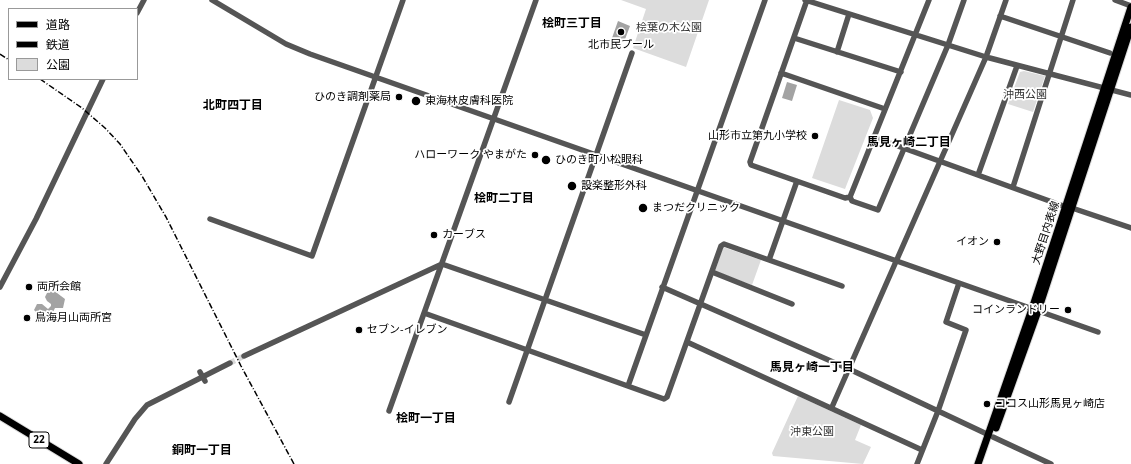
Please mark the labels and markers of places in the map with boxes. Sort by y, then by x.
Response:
marker: 北市民プール [616,27,626,37]
place label: 北市民プール [588,38,654,52]
place label: ひのき調剤薬局 [314,90,391,104]
marker: ひのき調剤薬局 [394,92,404,102]
place label: 東海林皮膚科医院 [425,94,513,108]
marker: 東海林皮膚科医院 [410,95,422,107]
place label: 山形市立第九小学校 [708,129,807,143]
marker: 山形市立第九小学校 [810,131,820,141]
place label: ハローワーク やまがた [414,148,527,162]
marker: ハローワーク やまがた [530,150,540,160]
place label: ひのき町小松眼科 [555,153,643,167]
marker: ひのき町小松眼科 [540,154,552,166]
place label: 設楽整形外科 [581,179,647,193]
marker: 設楽整形外科 [566,180,578,192]
place label: まつだクリニック [652,201,740,215]
marker: まつだクリニック [637,202,649,214]
place label: カーブス [442,228,486,242]
marker: カーブス [429,230,439,240]
place label: イオン [956,235,989,249]
marker: イオン [992,237,1002,247]
place label: 両所会館 [37,280,81,294]
marker: 両所会館 [24,282,34,292]
place label: コインランドリー [972,303,1060,317]
marker: コインランドリー [1063,305,1073,315]
place label: 鳥海月山両所宮 [35,311,112,325]
marker: 鳥海月山両所宮 [22,313,32,323]
place label: セブン-イレブン [367,323,448,337]
marker: セブン-イレブン [354,325,364,335]
place label: ココス山形馬見ヶ崎店 [995,397,1105,411]
marker: ココス山形馬見ヶ崎店 [982,399,992,409]

